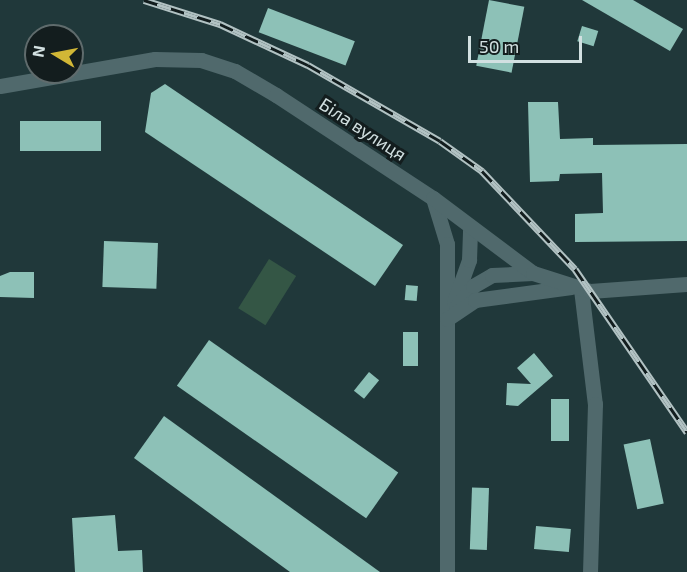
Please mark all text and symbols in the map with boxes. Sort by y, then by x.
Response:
north arrow [24,24,84,84]
scale bar [471,24,585,62]
text: 50 m [479,35,519,57]
text: N [27,44,48,58]
street label: Біла вулиця [315,93,411,165]

